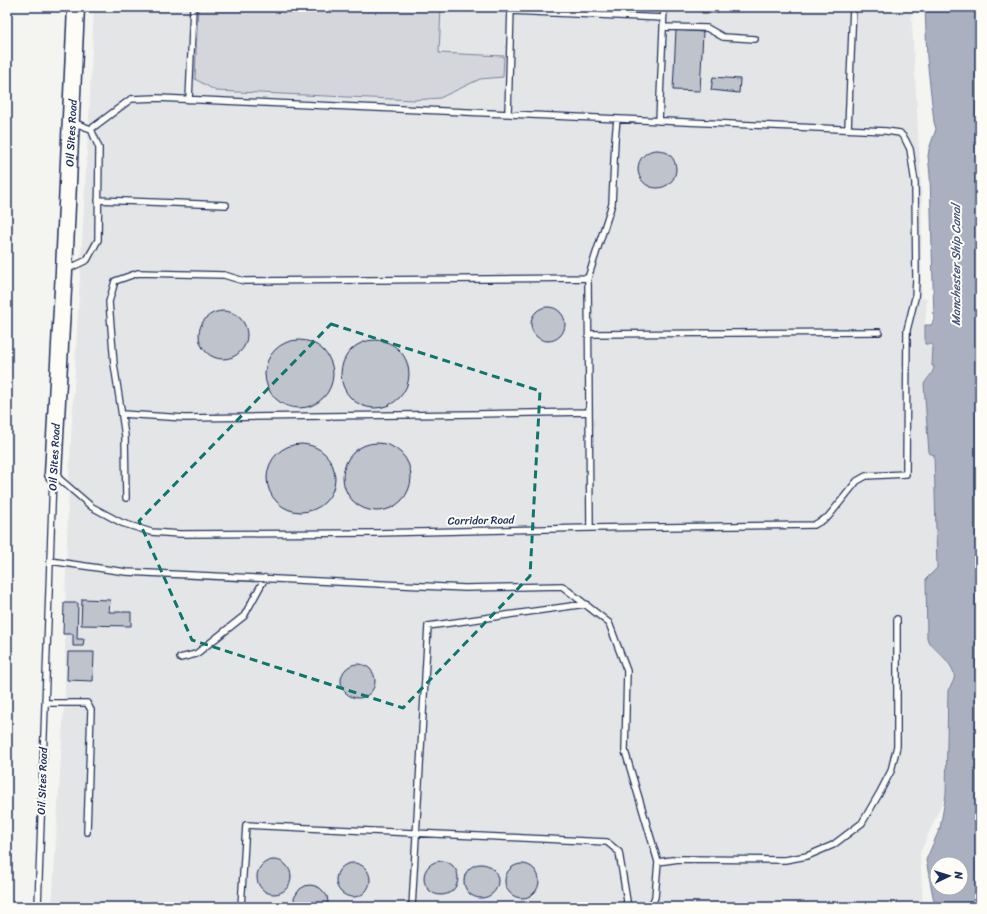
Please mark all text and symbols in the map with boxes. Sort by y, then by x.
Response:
street label: Oil Sites Road [60,98,83,167]
water label: Manchester Ship Canal [945,202,967,326]
street label: Oil Sites Road [43,422,66,491]
street label: Corridor Road [447,510,516,531]
street label: Oil Sites Road [32,746,53,815]
north arrow [929,856,969,896]
text: N [949,870,968,880]

